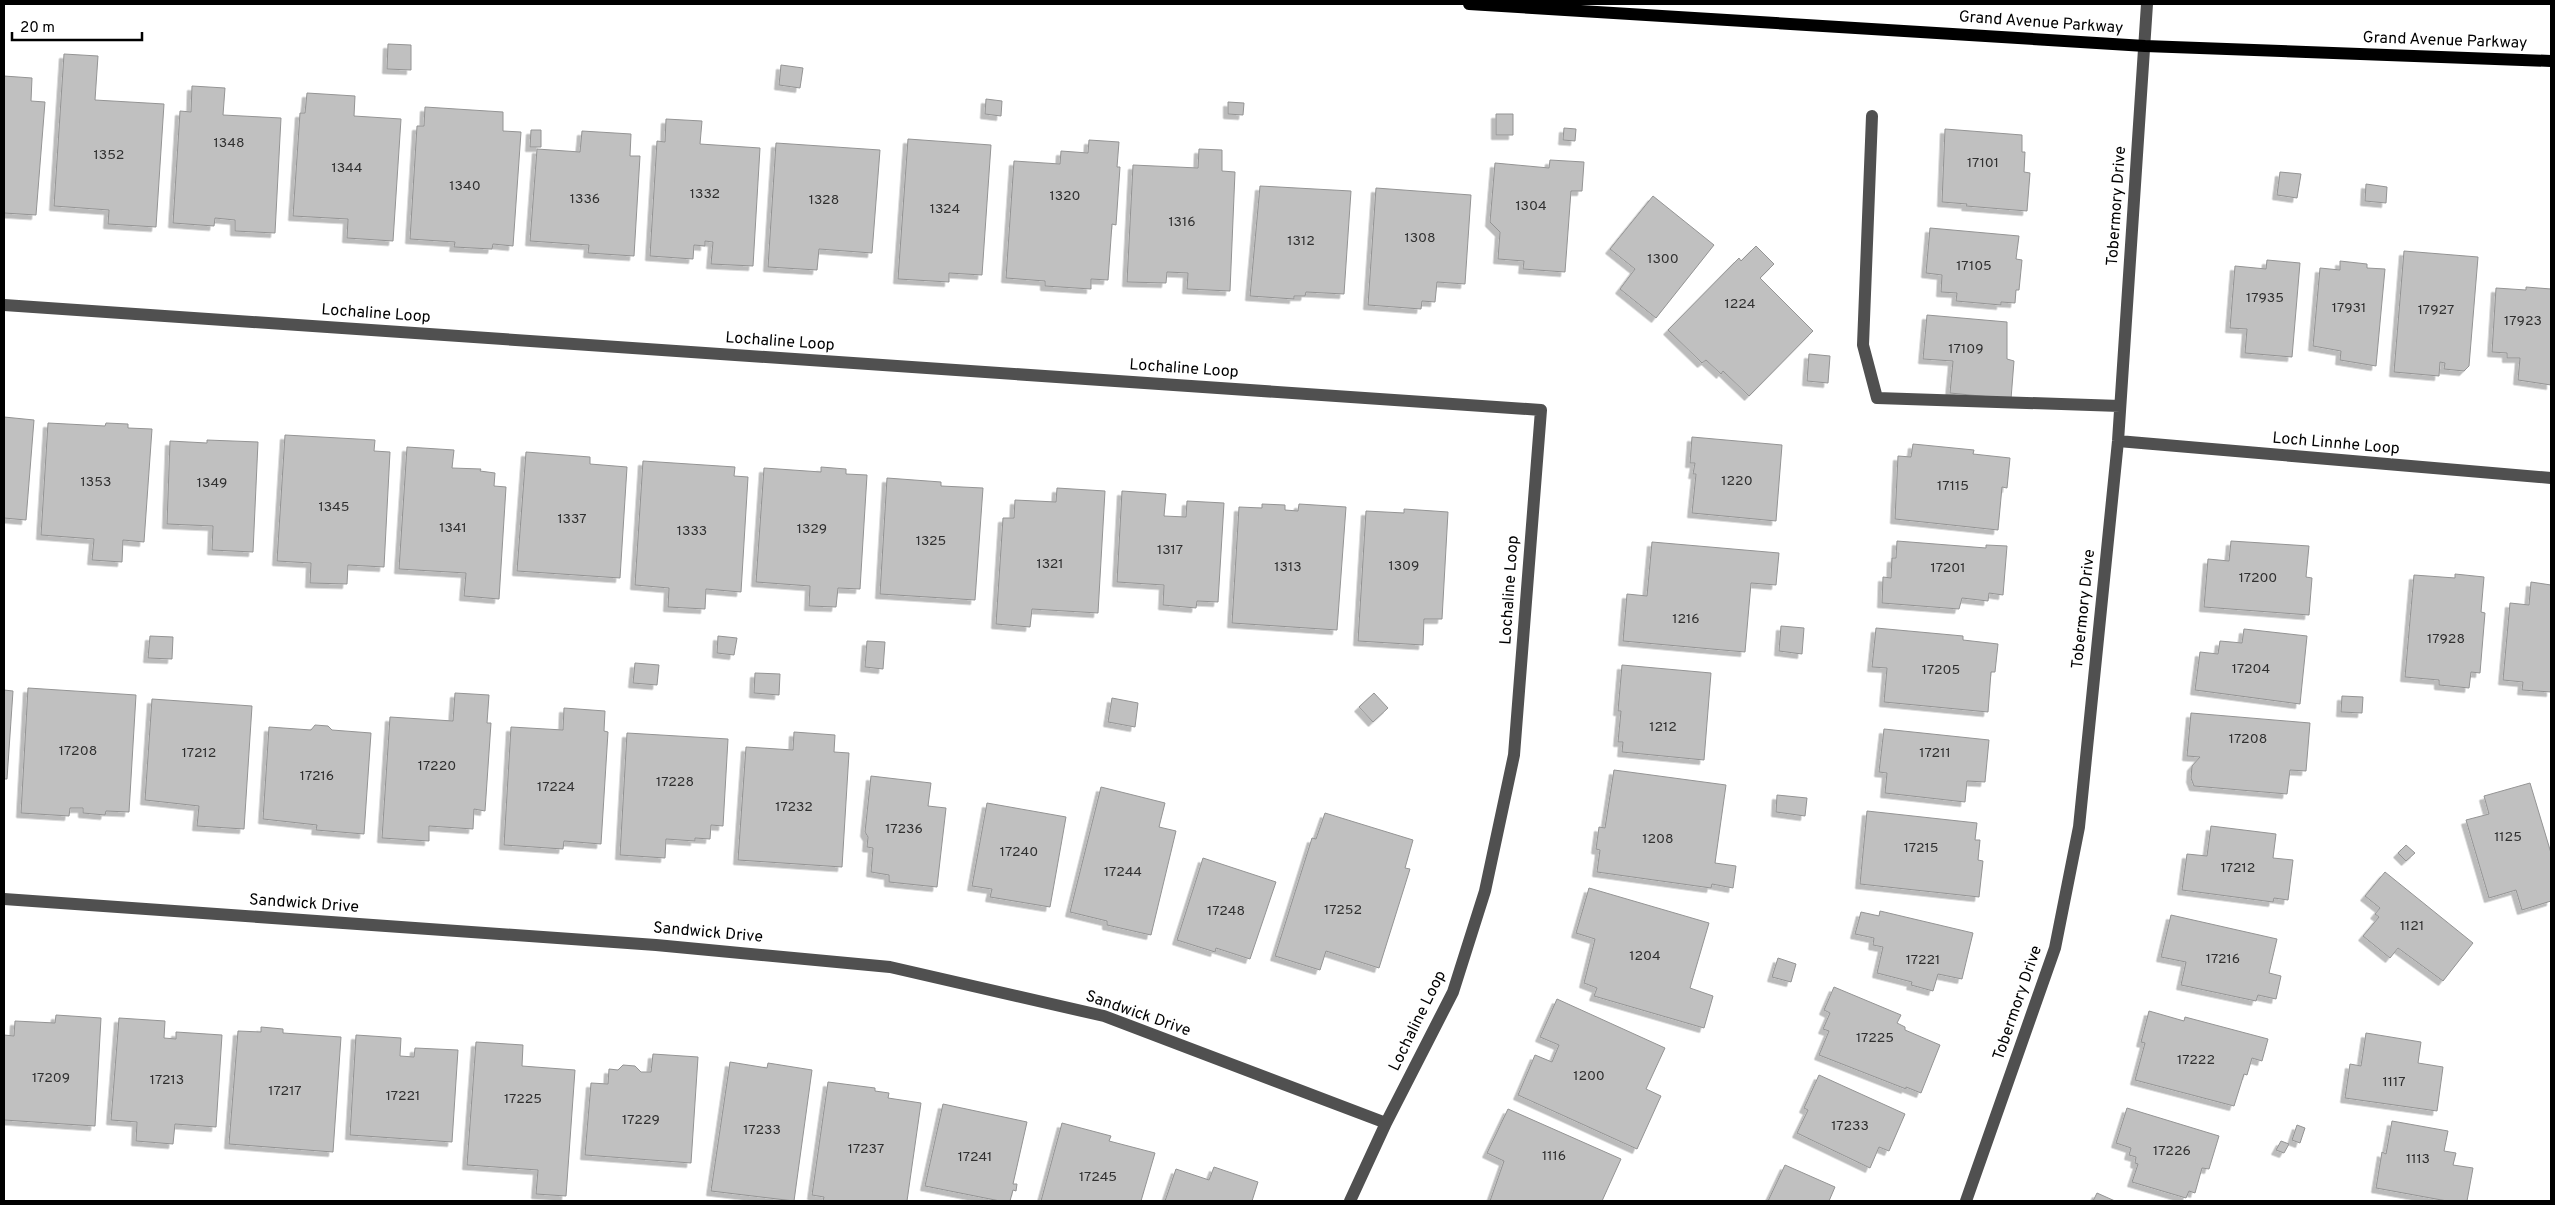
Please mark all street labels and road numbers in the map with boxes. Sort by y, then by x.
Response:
street label: Grand Avenue Parkway [1958,7,2124,39]
street label: Grand Avenue Parkway [2362,28,2528,54]
street label: Tobermory Drive [2103,145,2131,267]
street label: Lochaline Loop [321,300,431,328]
street label: Lochaline Loop [725,328,835,356]
street label: Lochaline Loop [1129,355,1239,383]
street label: Loch Linnhe Loop [2271,428,2401,460]
street label: Lochaline Loop [1496,535,1524,645]
street label: Tobermory Drive [2068,548,2100,670]
street label: Sandwick Drive [248,890,360,918]
street label: Sandwick Drive [652,918,764,948]
street label: Tobermory Drive [1989,943,2047,1063]
street label: Lochaline Loop [1385,967,1451,1075]
street label: Sandwick Drive [1083,987,1193,1041]

